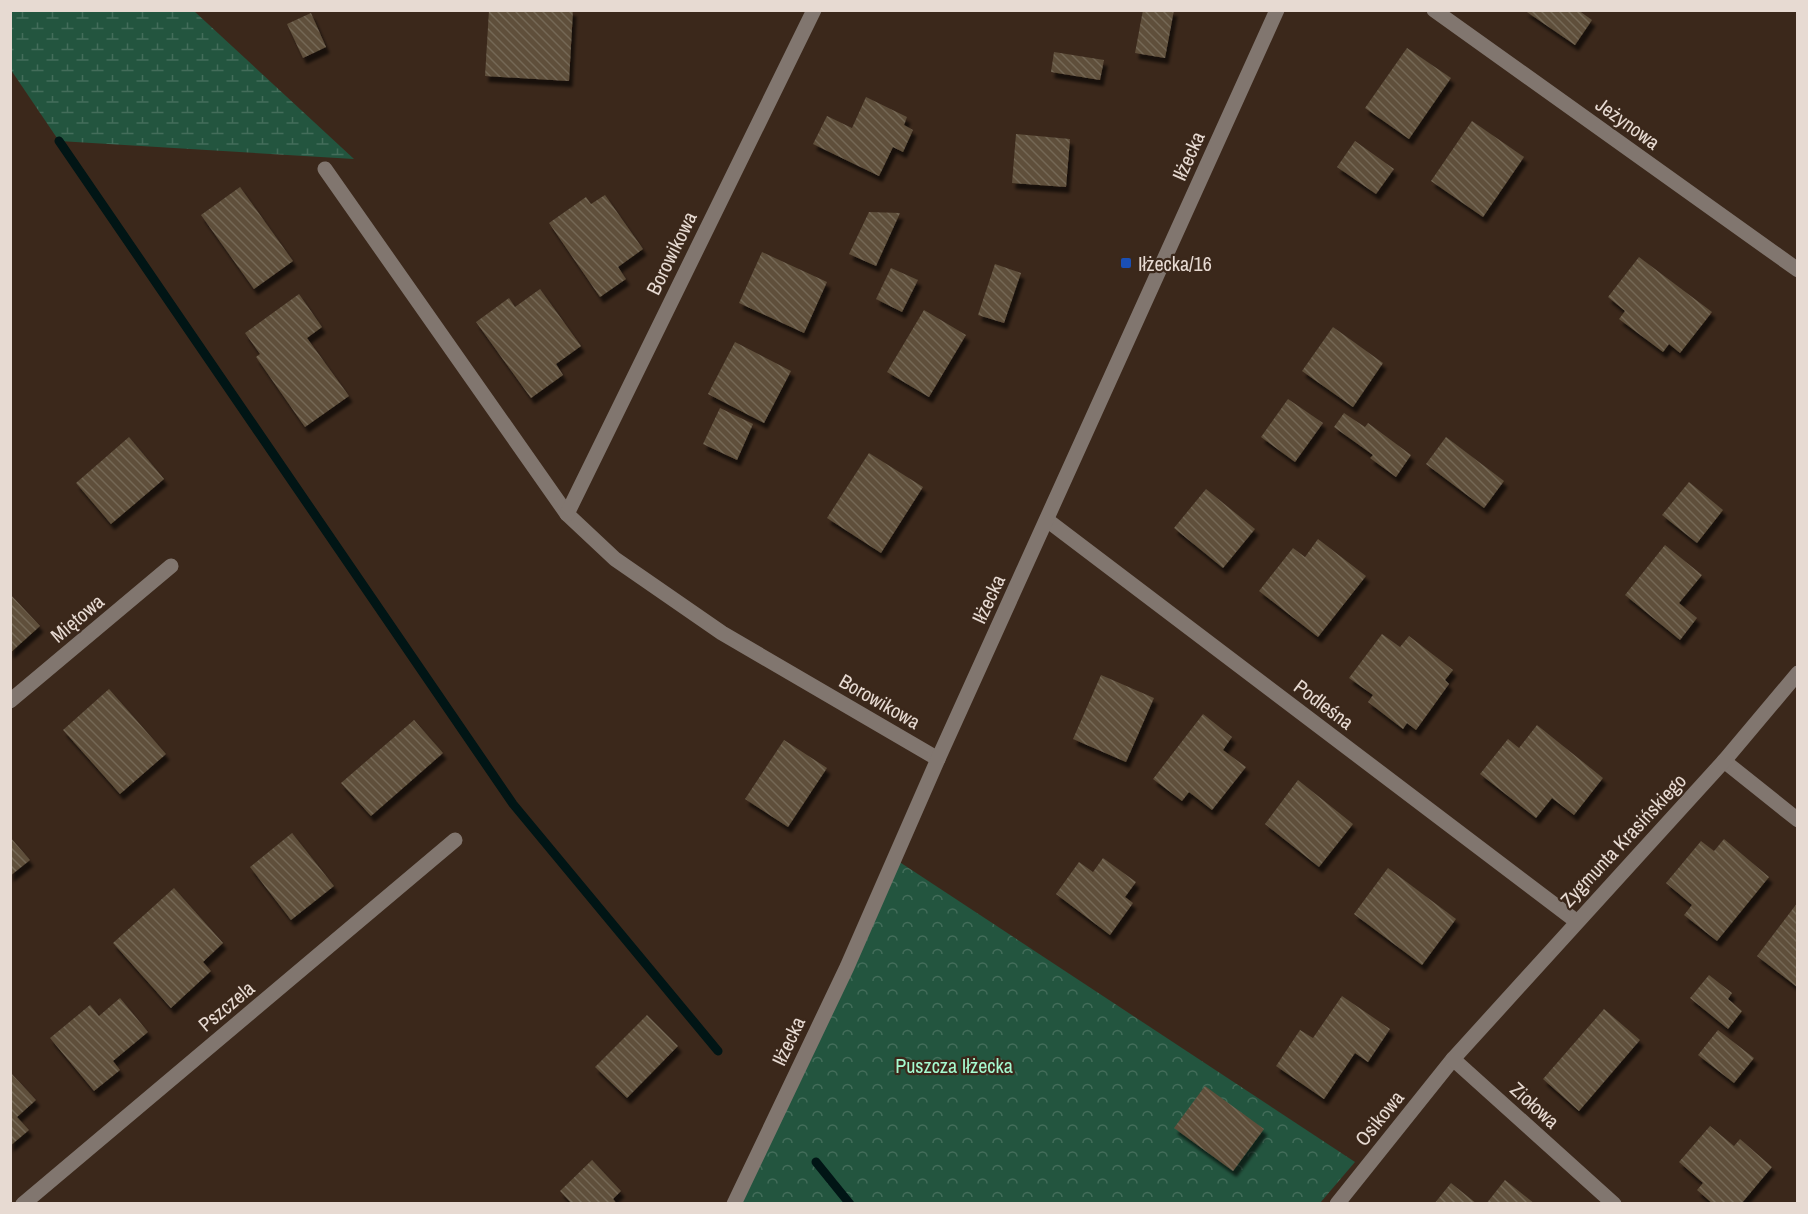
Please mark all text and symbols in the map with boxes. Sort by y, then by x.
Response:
street label: Jeżynowa [1591,91,1665,155]
street label: Iłżecka [1165,127,1211,185]
street label: Borowikowa [639,207,703,299]
place label: Iłżecka/16 [1138,250,1212,277]
marker: Iłżecka/16 [1119,256,1133,270]
street label: Iłżecka [965,570,1011,628]
street label: Miętowa [45,588,109,648]
street label: Borowikowa [835,667,925,735]
street label: Podleśna [1289,673,1359,735]
street label: Zygmunta Krasińskiego [1554,767,1692,913]
street label: Pszczela [192,975,260,1037]
street label: Iłżecka [765,1012,811,1070]
park label: Puszcza Iłżecka [895,1052,1013,1079]
street label: Ziołowa [1505,1076,1565,1134]
street label: Osikowa [1348,1085,1410,1151]

